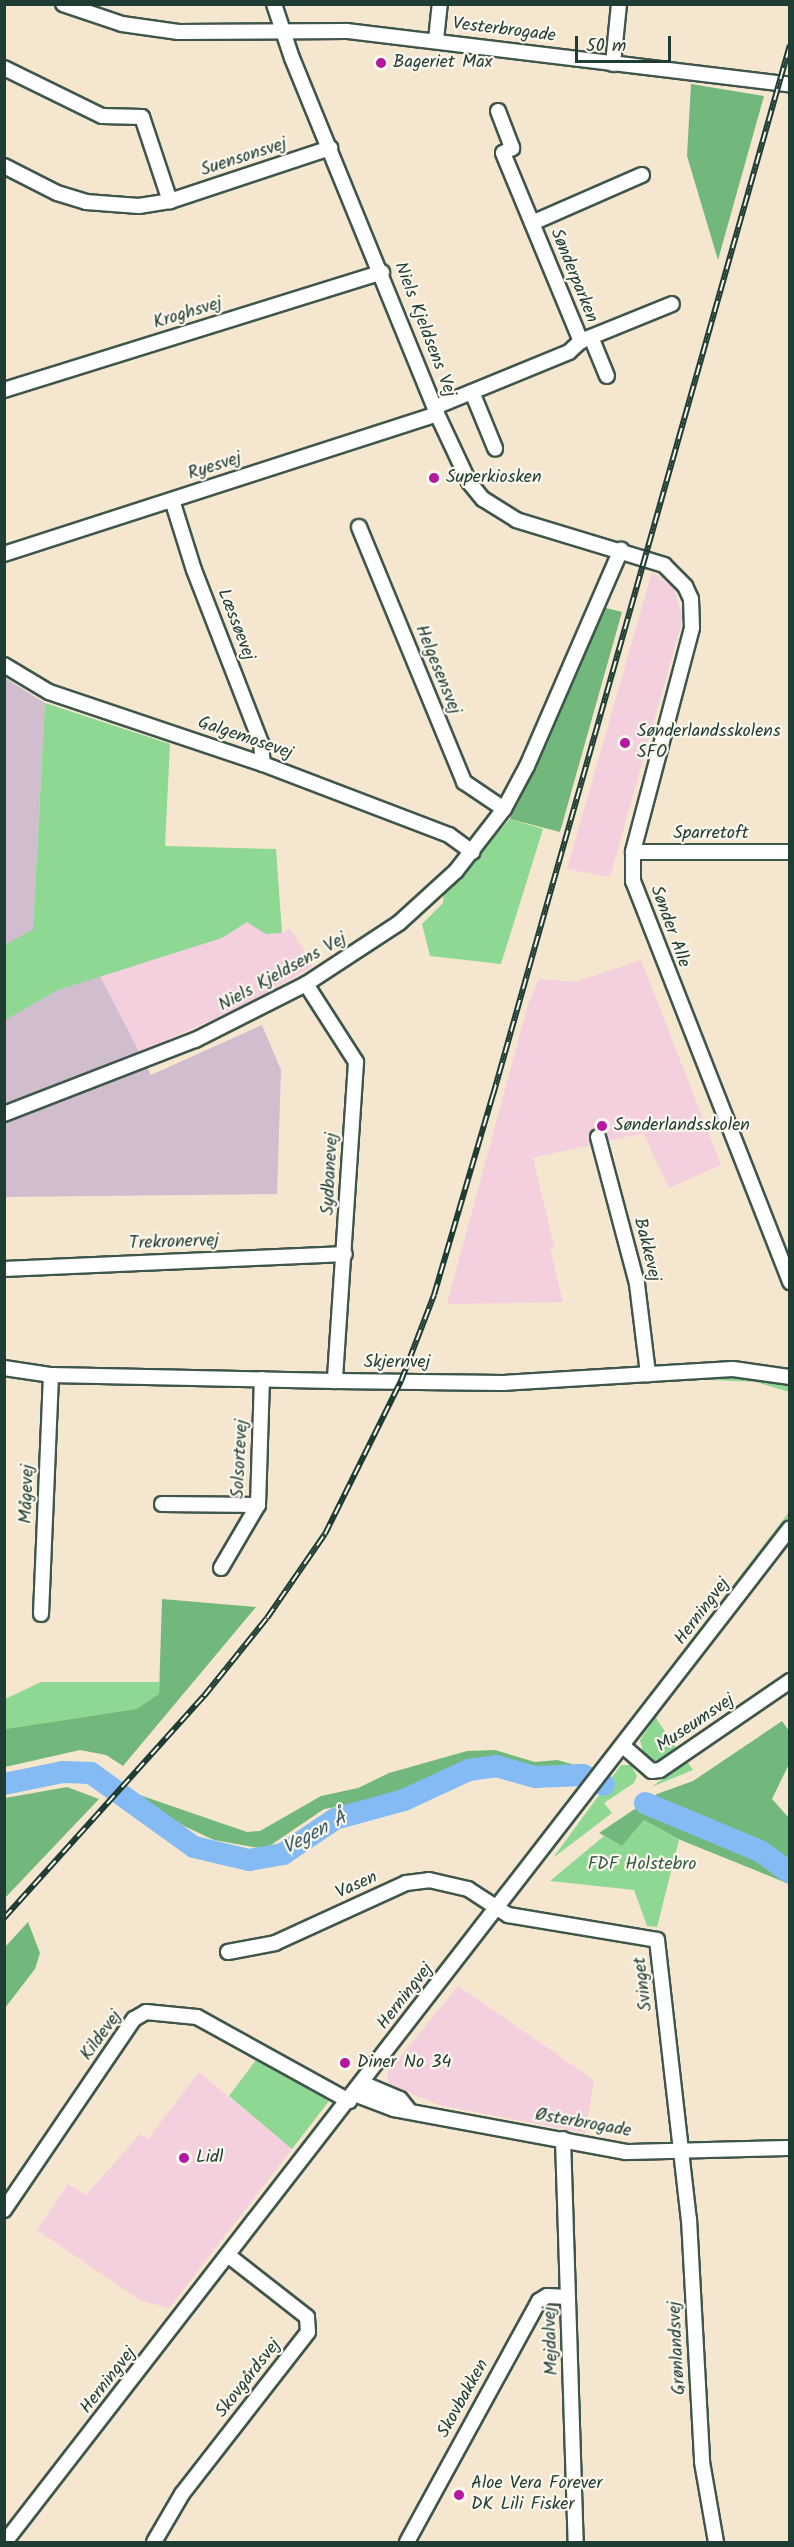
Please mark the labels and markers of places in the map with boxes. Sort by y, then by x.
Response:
place label: Bageriet Max [393,52,492,74]
marker: Bageriet Max [374,56,388,70]
place label: Superkiosken [446,467,542,489]
marker: Superkiosken [427,471,441,485]
place label: Sønderlandsskolens SFO [637,722,781,764]
marker: Sønderlandsskolens SFO [618,736,632,750]
place label: Sønderlandsskolen [614,1115,750,1137]
marker: Sønderlandsskolen [595,1119,609,1133]
place label: Diner No 34 [357,2052,452,2074]
marker: Diner No 34 [338,2056,352,2070]
place label: Lidl [196,2147,224,2169]
marker: Lidl [177,2151,191,2165]
place label: Aloe Vera Forever DK Lili Fisker [471,2474,602,2516]
marker: Aloe Vera Forever DK Lili Fisker [452,2488,466,2502]

